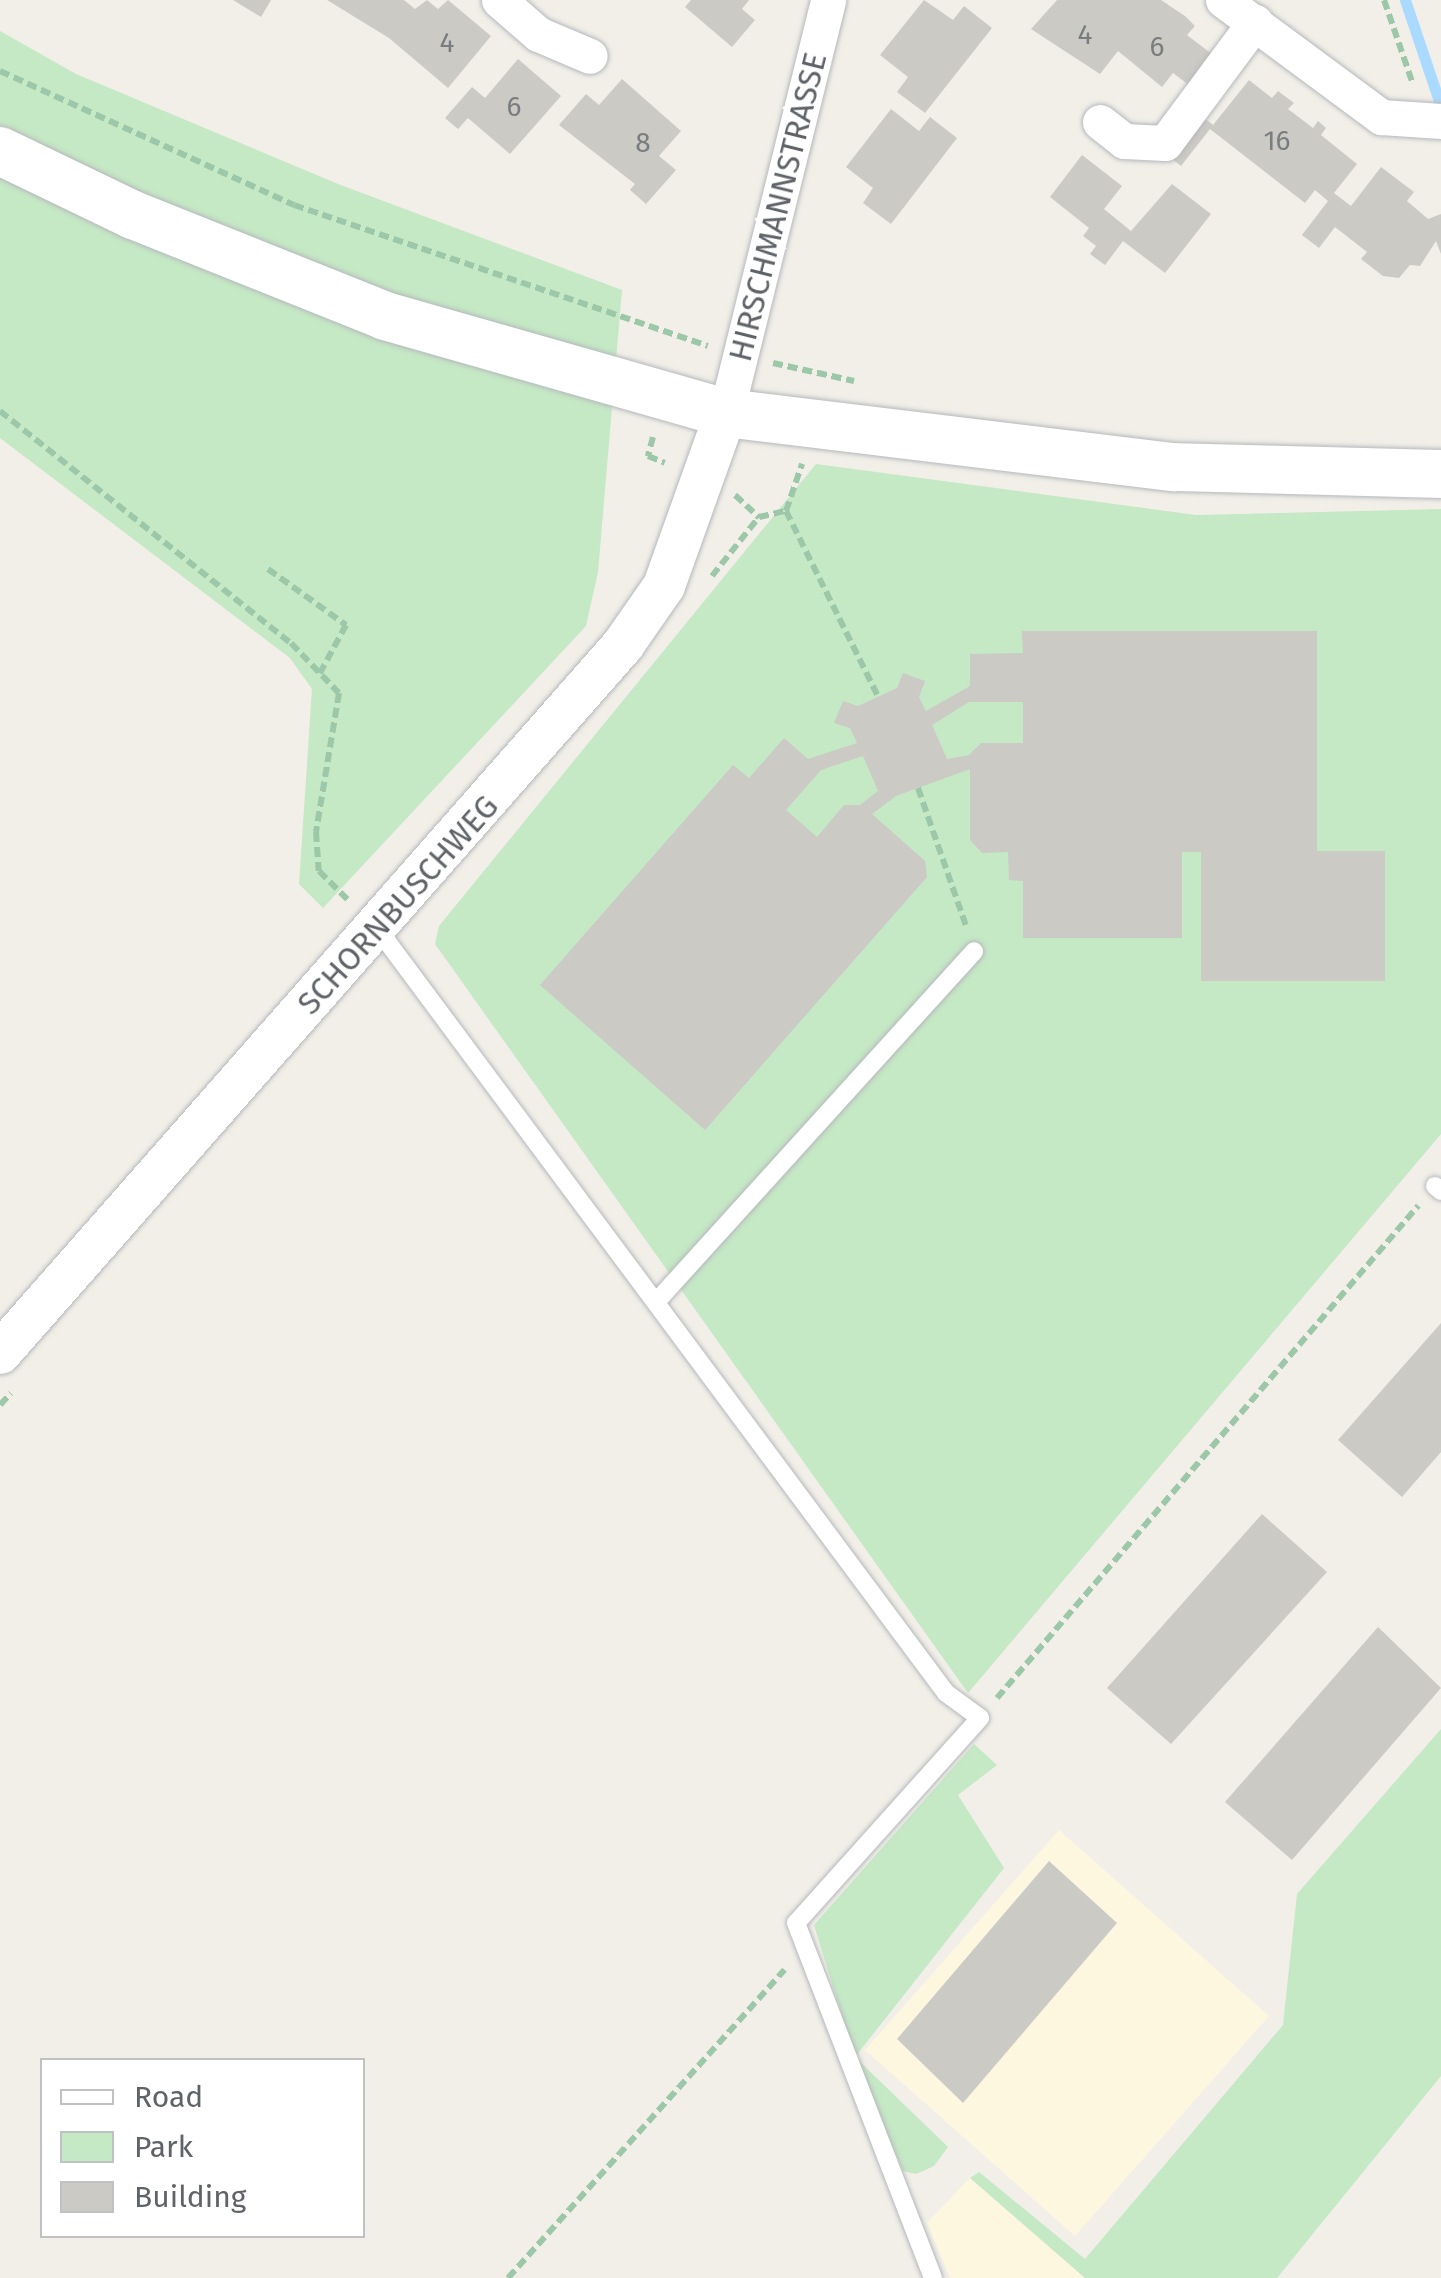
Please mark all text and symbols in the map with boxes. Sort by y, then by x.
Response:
house number: 4 [1078,18,1092,52]
house number: 4 [440,26,454,60]
house number: 6 [1150,30,1164,64]
street label: HIRSCHMANNSTRASSE [721,49,835,365]
house number: 6 [507,90,521,124]
house number: 16 [1263,124,1291,158]
house number: 8 [635,126,651,160]
street label: SCHORNBUSCHWEG [290,788,506,1022]
legend [40,2058,365,2238]
text: Road [134,2079,203,2115]
text: Park [134,2129,193,2165]
text: Building [134,2179,246,2215]

